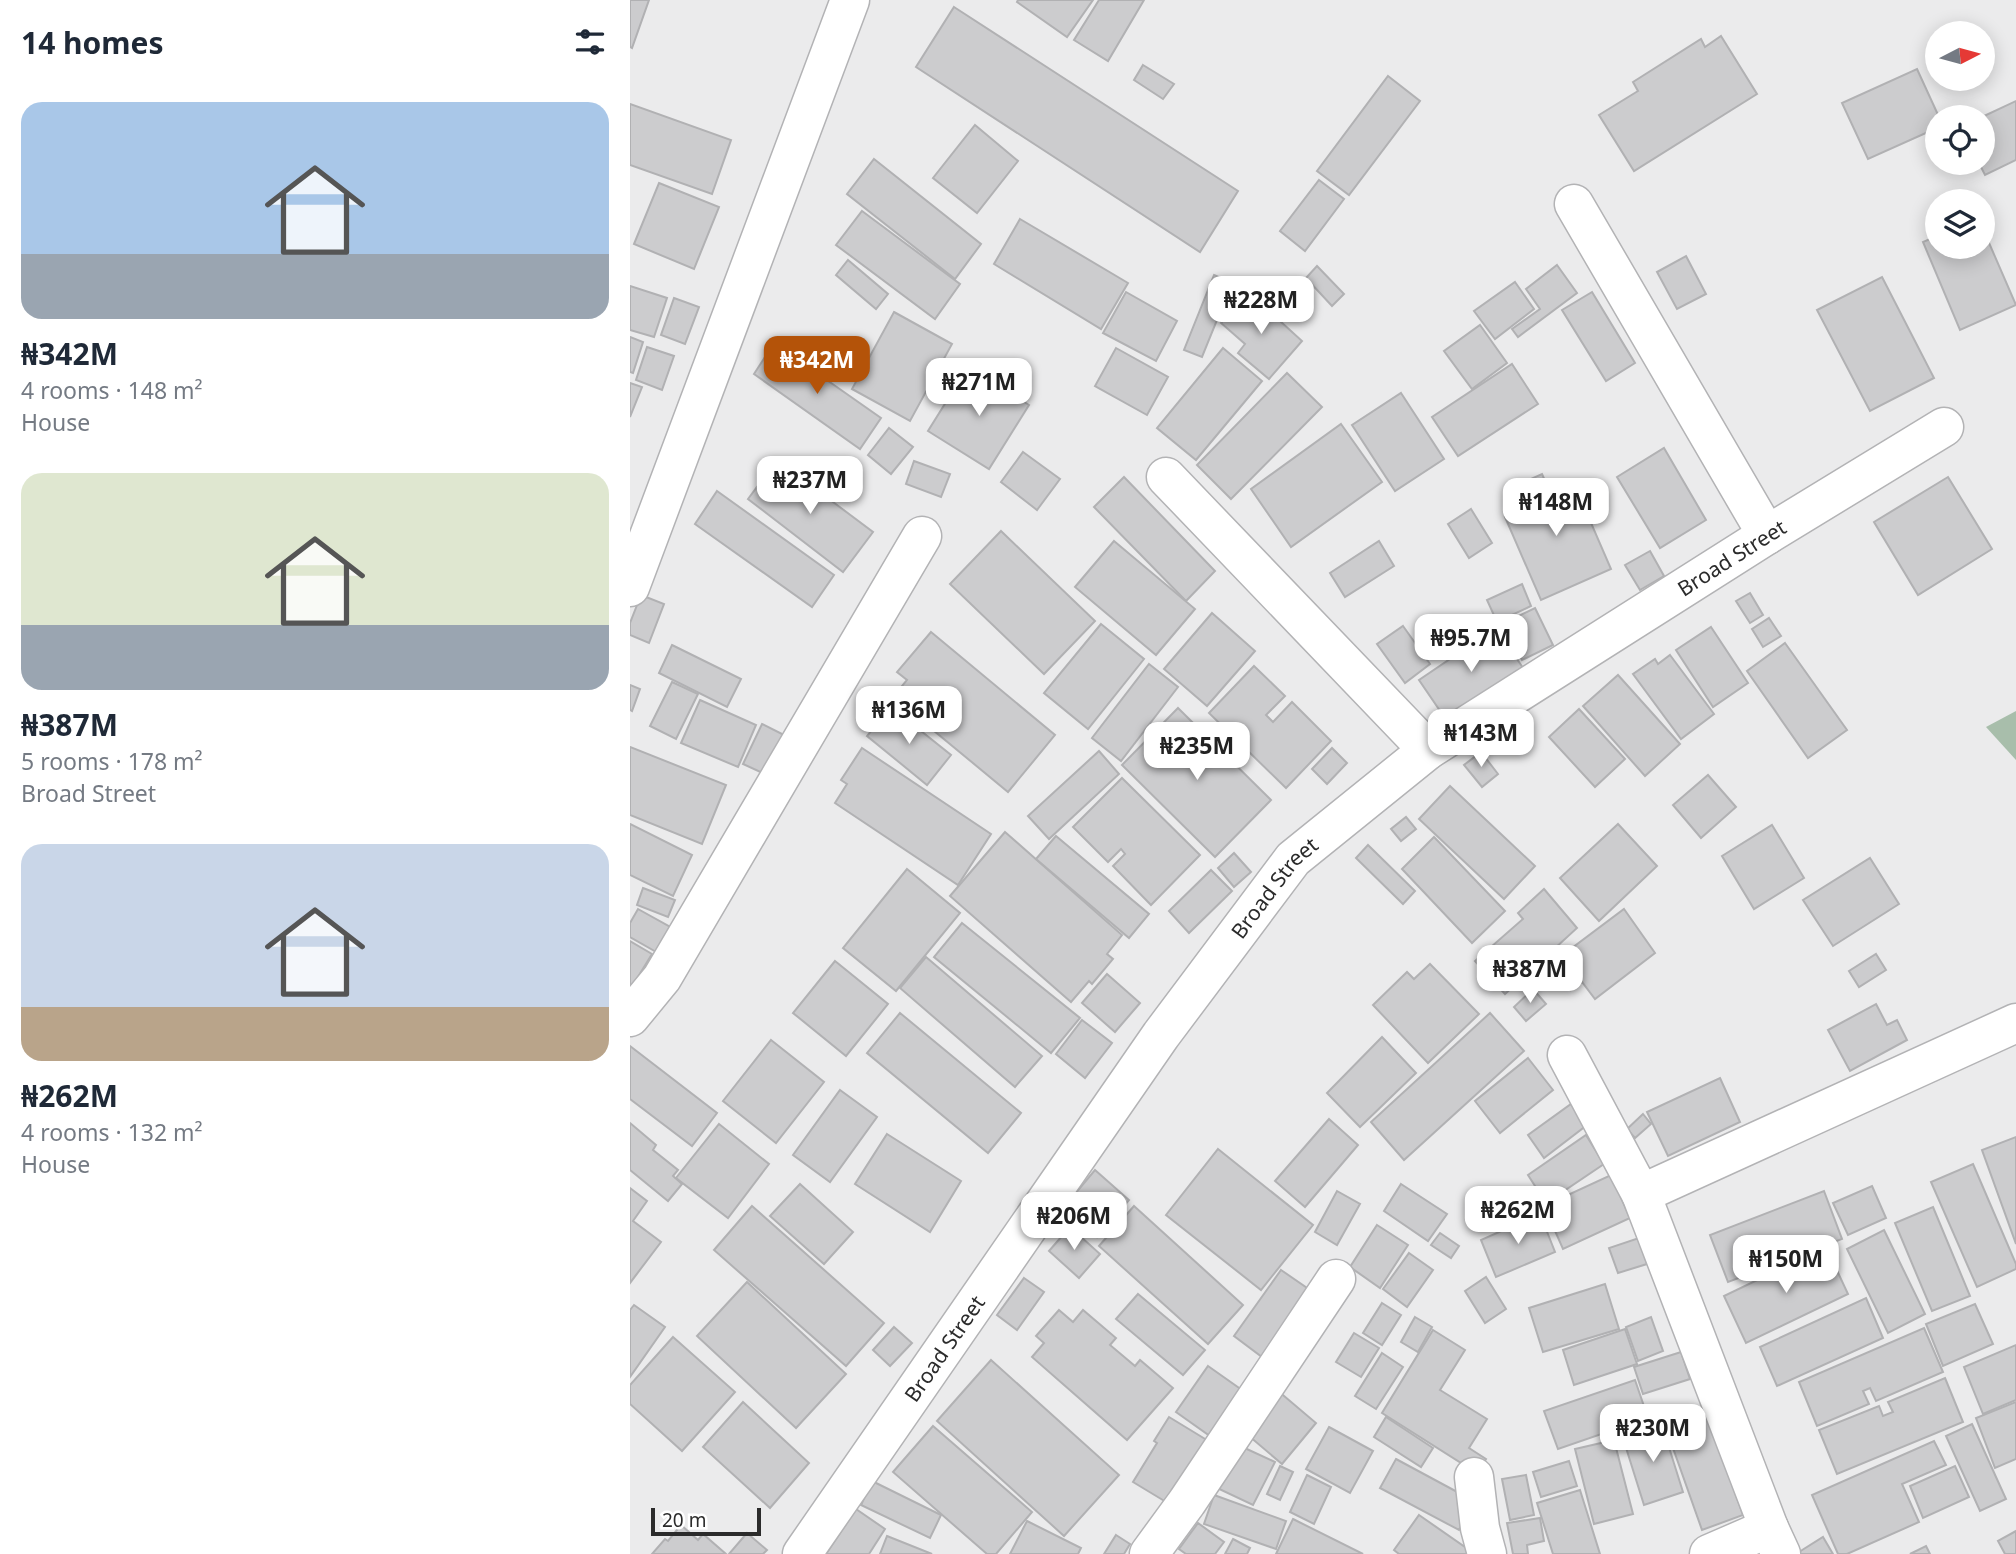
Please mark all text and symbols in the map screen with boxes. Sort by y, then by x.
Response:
north arrow [1925,21,1995,91]
map controls [1925,21,1995,259]
text: 14 homes [21,22,164,63]
icon: filters [571,23,609,61]
button: locate [1925,105,1995,175]
icon: home [252,147,378,273]
button: layers [1925,189,1995,259]
pin: ₦228M [1212,276,1310,336]
text: ₦228M [1224,283,1298,315]
text: ₦342M [21,333,118,374]
pin: ₦342M [768,336,866,396]
text: ₦342M [780,343,854,375]
pin: ₦271M [930,358,1028,418]
text: ₦271M [942,365,1016,397]
text: 4 rooms · 148 m² [21,374,203,406]
text: House [21,406,90,438]
pin: ₦237M [761,456,859,516]
text: ₦237M [773,463,847,495]
pin: ₦148M [1507,478,1605,538]
text: ₦148M [1519,485,1593,517]
street label: Broad Street [1672,513,1792,602]
icon: home [252,518,378,644]
pin: ₦95.7M [1414,614,1528,674]
text: ₦95.7M [1431,621,1511,653]
pin: ₦136M [860,686,958,746]
text: ₦136M [872,693,946,725]
text: ₦387M [21,704,118,745]
pin: ₦143M [1432,710,1530,769]
text: ₦143M [1444,716,1518,748]
pin: ₦235M [1148,722,1246,782]
text: ₦235M [1160,729,1234,761]
text: 5 rooms · 178 m² [21,745,203,777]
text: Broad Street [21,777,156,809]
street label: Broad Street [1224,830,1324,944]
icon: home [252,889,378,1015]
pin: ₦387M [1481,946,1579,1005]
text: ₦387M [1493,952,1567,984]
text: ₦262M [21,1075,118,1116]
text: 4 rooms · 132 m² [21,1116,203,1148]
text: House [21,1148,90,1180]
pin: ₦262M [1469,1186,1567,1246]
pin: ₦206M [1025,1192,1123,1252]
text: ₦262M [1481,1193,1555,1225]
text: ₦206M [1037,1199,1111,1231]
pin: ₦150M [1737,1236,1835,1295]
text: ₦150M [1749,1242,1823,1274]
street label: Broad Street [898,1289,991,1407]
pin: ₦230M [1604,1404,1702,1464]
text: ₦230M [1616,1411,1690,1443]
scale bar [651,1505,761,1537]
text: 20 m [662,1507,706,1533]

